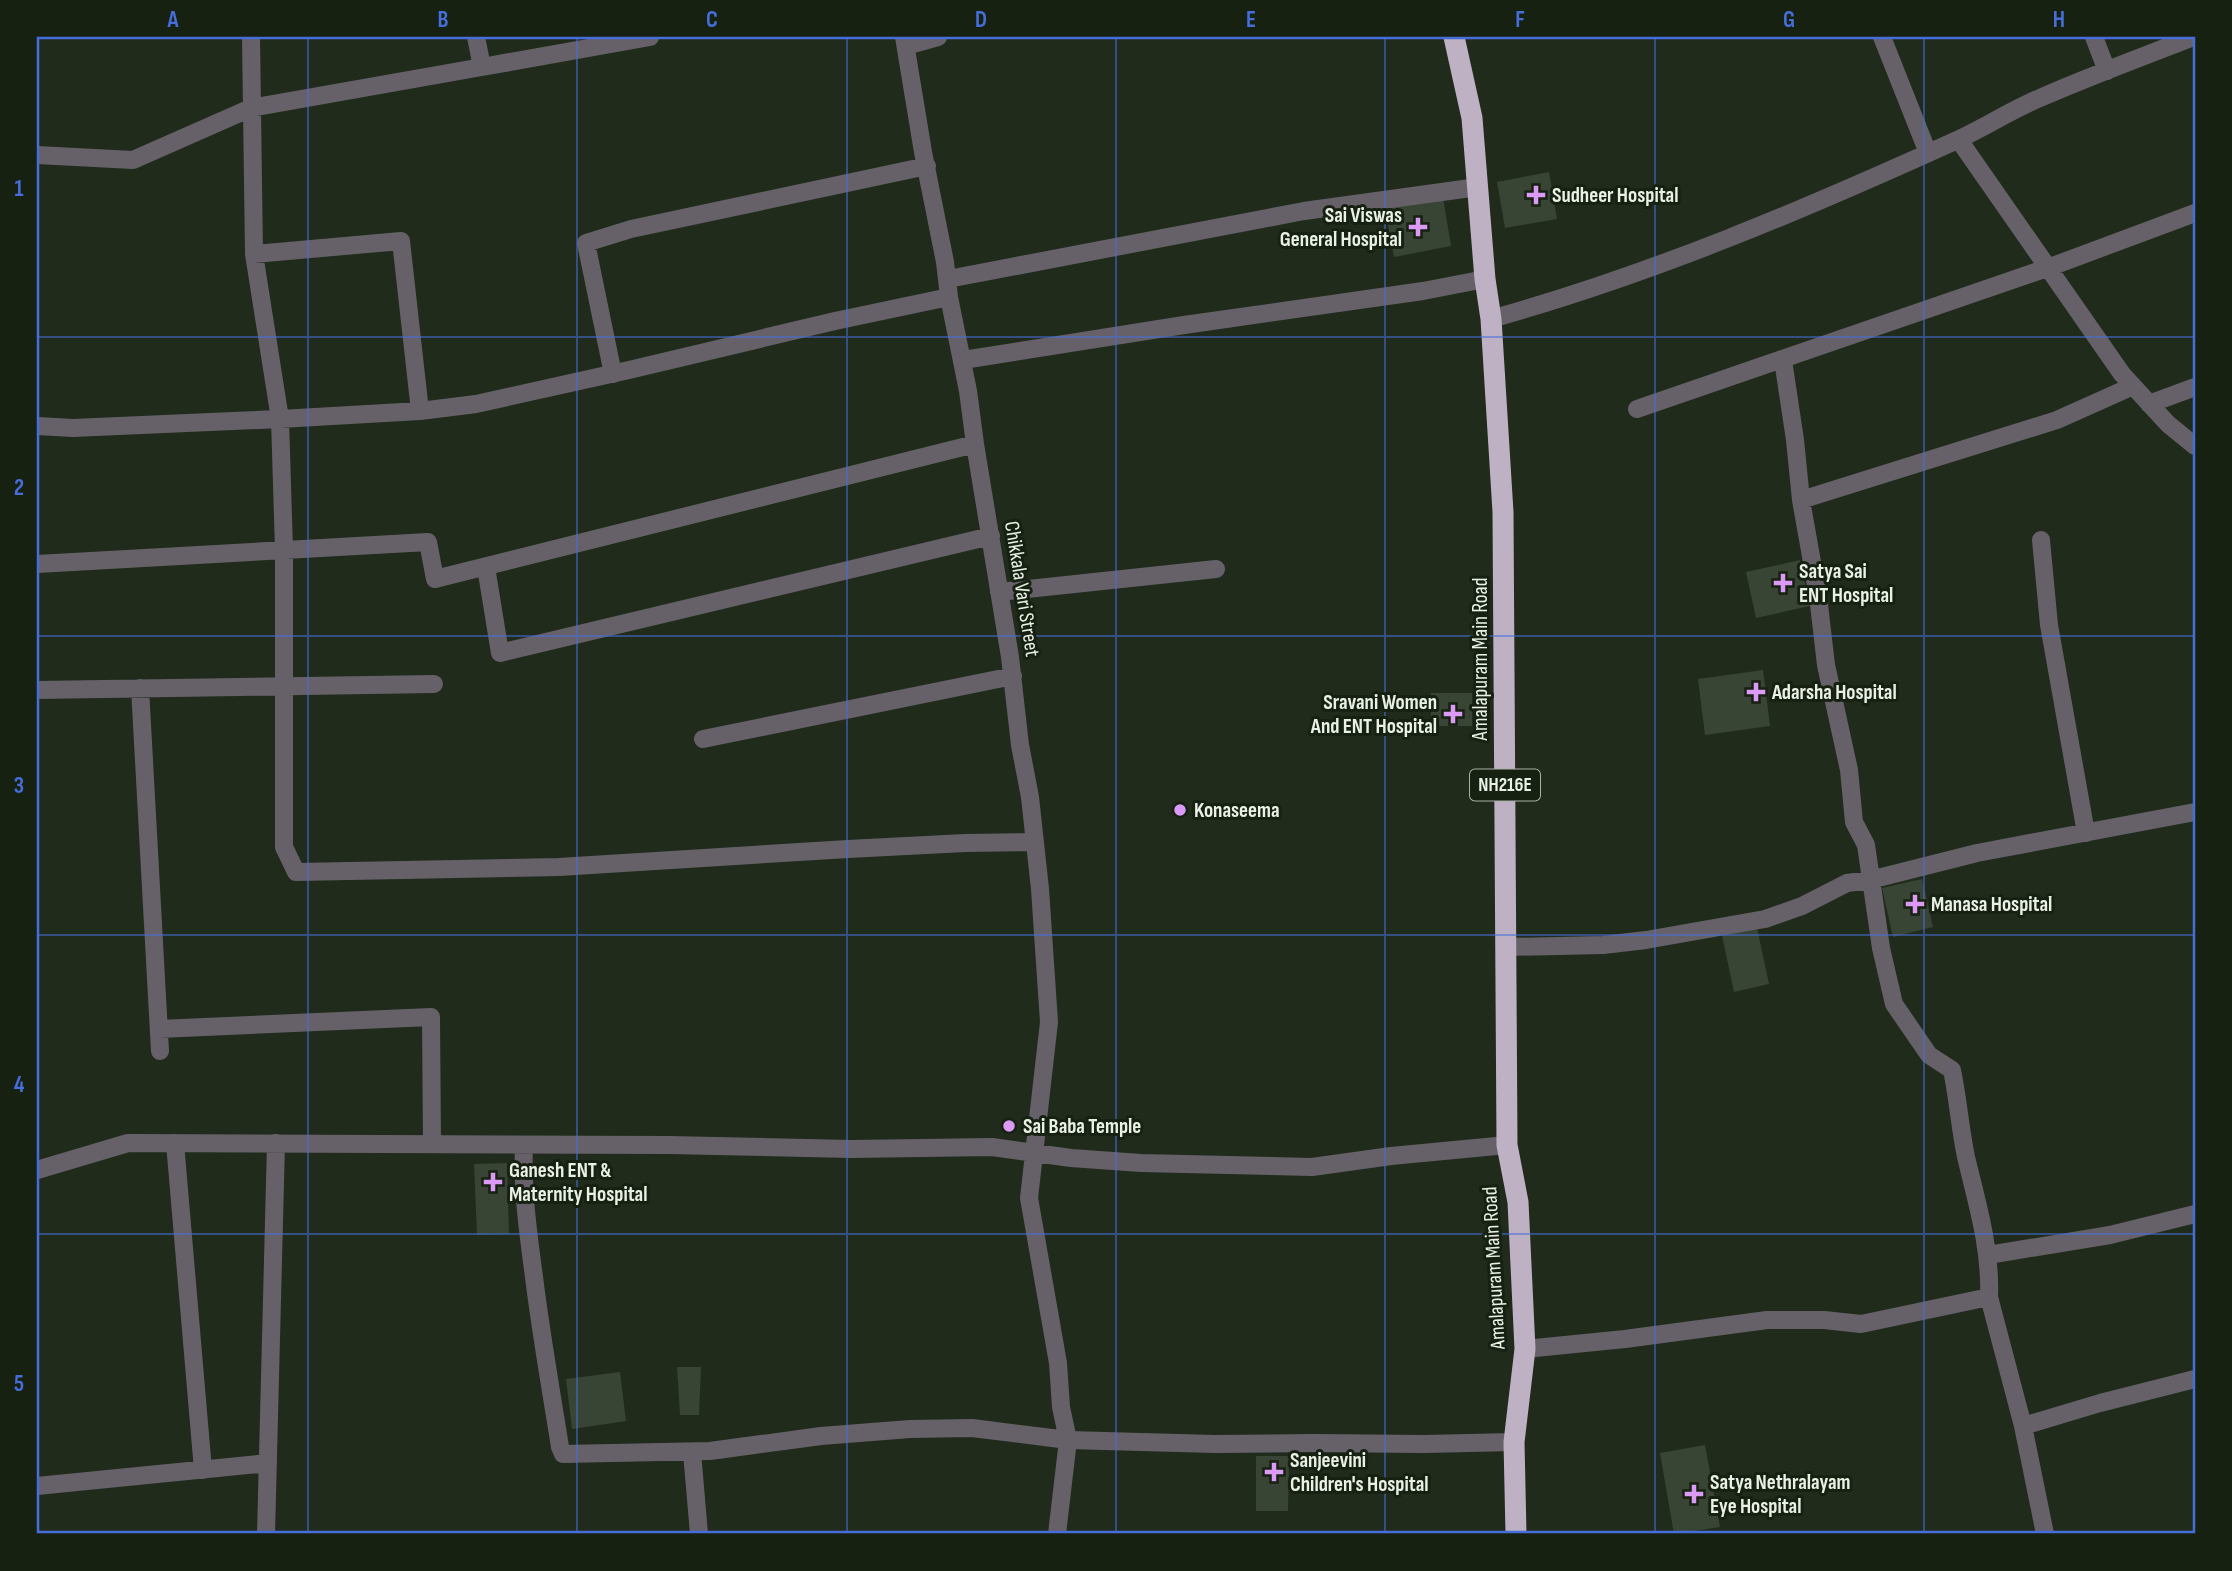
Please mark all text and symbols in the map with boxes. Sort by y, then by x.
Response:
text: A [167,6,180,34]
text: B [438,6,449,34]
text: C [706,6,718,34]
text: D [975,6,987,34]
text: E [1246,6,1256,34]
text: F [1515,6,1525,34]
text: G [1783,6,1795,34]
text: H [2053,6,2065,34]
text: 1 [14,175,24,203]
place label: Sudheer Hospital [1552,183,1678,208]
marker: Sudheer Hospital [1526,185,1546,205]
place label: Sai Viswas General Hospital [1280,203,1402,252]
marker: Sai Viswas General Hospital [1408,217,1428,237]
text: 2 [14,474,24,502]
street label: Chikkala Vari Street [999,519,1045,659]
place label: Satya Sai ENT Hospital [1799,559,1893,608]
marker: Satya Sai ENT Hospital [1773,573,1793,593]
street label: Amalapuram Main Road [1468,578,1493,741]
place label: Adarsha Hospital [1771,680,1897,705]
marker: Adarsha Hospital [1746,682,1766,702]
place label: Sravani Women And ENT Hospital [1310,690,1437,739]
marker: Sravani Women And ENT Hospital [1443,704,1463,724]
road number: NH216E [1470,770,1540,800]
text: 3 [14,772,24,800]
place label: Konaseema [1194,798,1280,823]
marker: Konaseema [1172,802,1188,818]
place label: Manasa Hospital [1931,892,2052,917]
marker: Manasa Hospital [1905,894,1925,914]
text: 4 [14,1071,25,1099]
place label: Sai Baba Temple [1023,1114,1141,1139]
marker: Sai Baba Temple [1001,1118,1017,1134]
place label: Ganesh ENT & Maternity Hospital [509,1158,647,1207]
marker: Ganesh ENT & Maternity Hospital [483,1172,503,1192]
street label: Amalapuram Main Road [1477,1186,1511,1351]
text: 5 [14,1370,24,1398]
place label: Sanjeevini Children's Hospital [1290,1448,1429,1497]
marker: Sanjeevini Children's Hospital [1264,1462,1284,1482]
place label: Satya Nethralayam Eye Hospital [1710,1470,1850,1519]
marker: Satya Nethralayam Eye Hospital [1684,1484,1704,1504]

